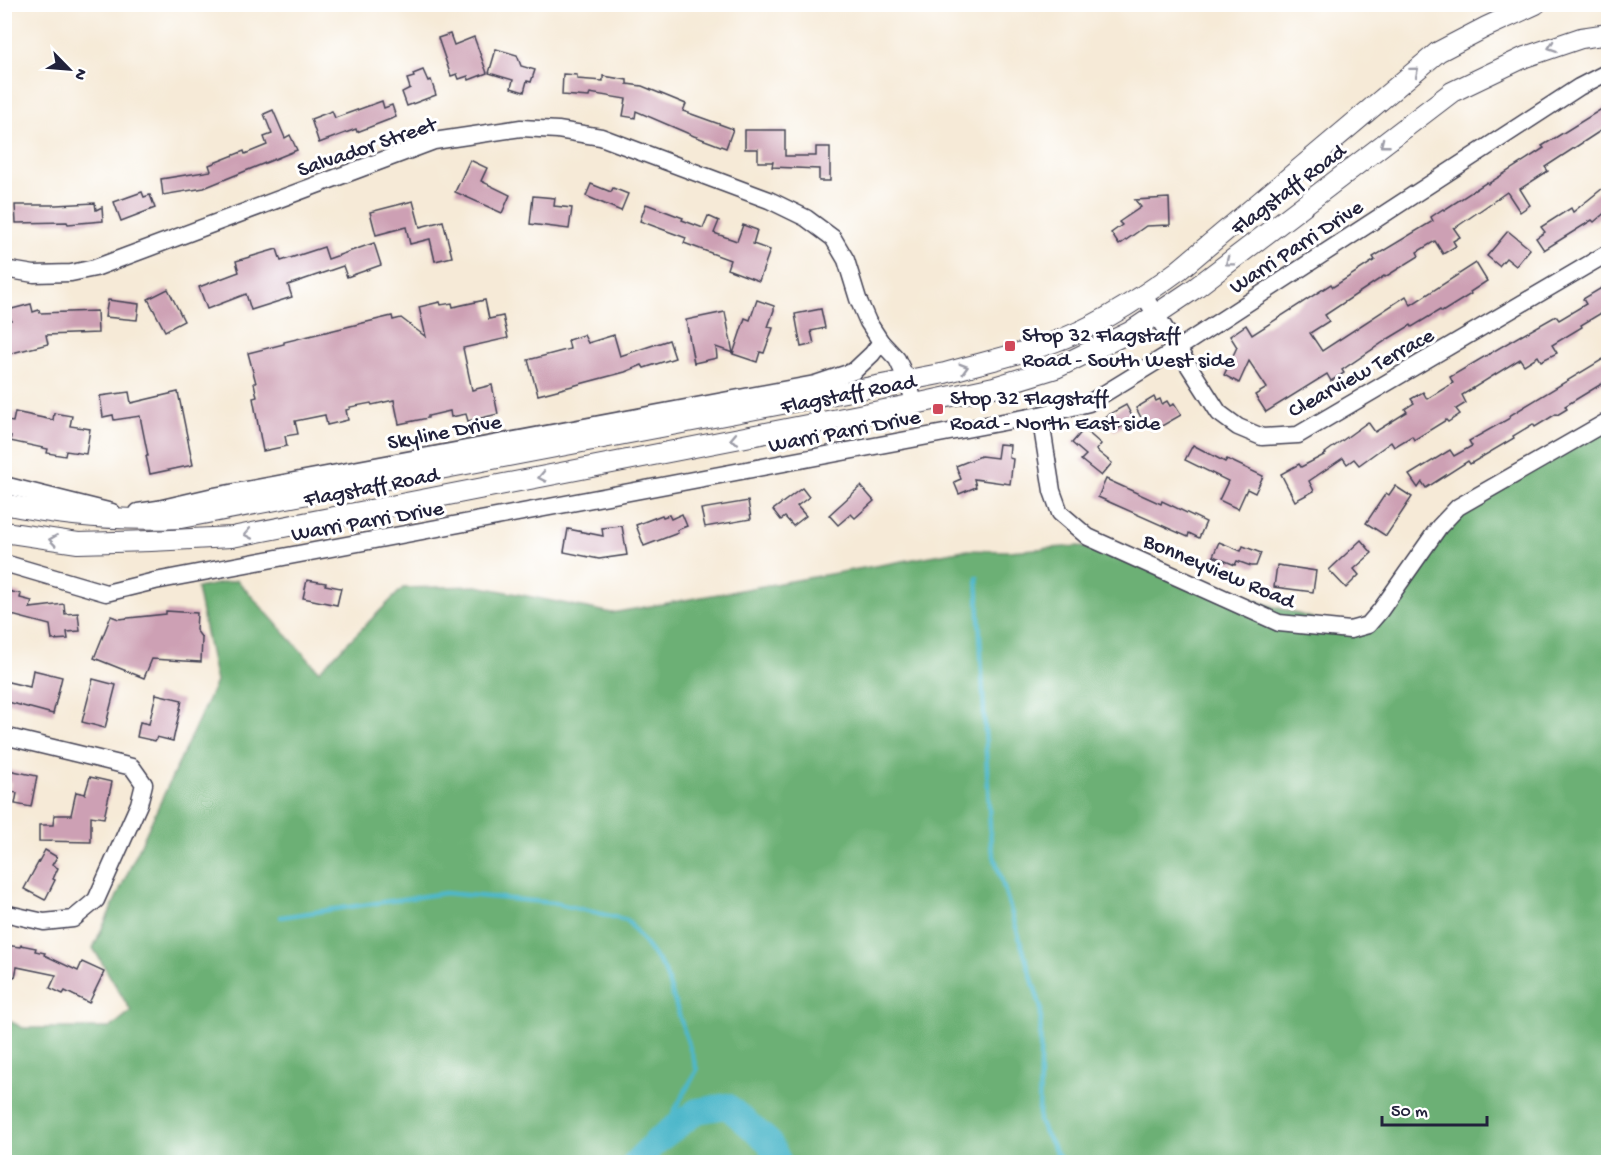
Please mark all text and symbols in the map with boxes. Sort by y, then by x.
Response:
north arrow [39,39,99,99]
one-way arrow [1547,40,1558,53]
text: N [68,65,90,83]
one-way arrow [1408,68,1419,79]
street label: Salvador Street [294,112,442,185]
one-way arrow [1380,137,1391,148]
street label: Flagstaff Road [1226,138,1354,243]
street label: Warri Parri Drive [1225,195,1370,301]
one-way arrow [1225,255,1236,266]
street label: Clearview Terrace [1285,323,1440,425]
place label: Stop 32 Flagstaff Road - South West side [1022,324,1235,375]
marker: Stop 32 Flagstaff Road - South West side [1003,339,1017,353]
one-way arrow [958,363,969,375]
street label: Flagstaff Road [778,370,920,422]
place label: Stop 32 Flagstaff Road - North East side [950,387,1161,438]
marker: Stop 32 Flagstaff Road - North East side [931,402,945,416]
street label: Warri Parri Drive [767,405,924,460]
street label: Skyline Drive [386,410,505,458]
one-way arrow [729,432,739,445]
street label: Flagstaff Road [301,463,443,515]
one-way arrow [538,470,548,483]
street label: Warri Parri Drive [289,497,447,549]
one-way arrow [243,527,253,540]
street label: Bonneyview Road [1138,529,1300,617]
one-way arrow [49,534,58,546]
scale bar [1382,1089,1487,1127]
text: 50 m [1391,1102,1428,1123]

